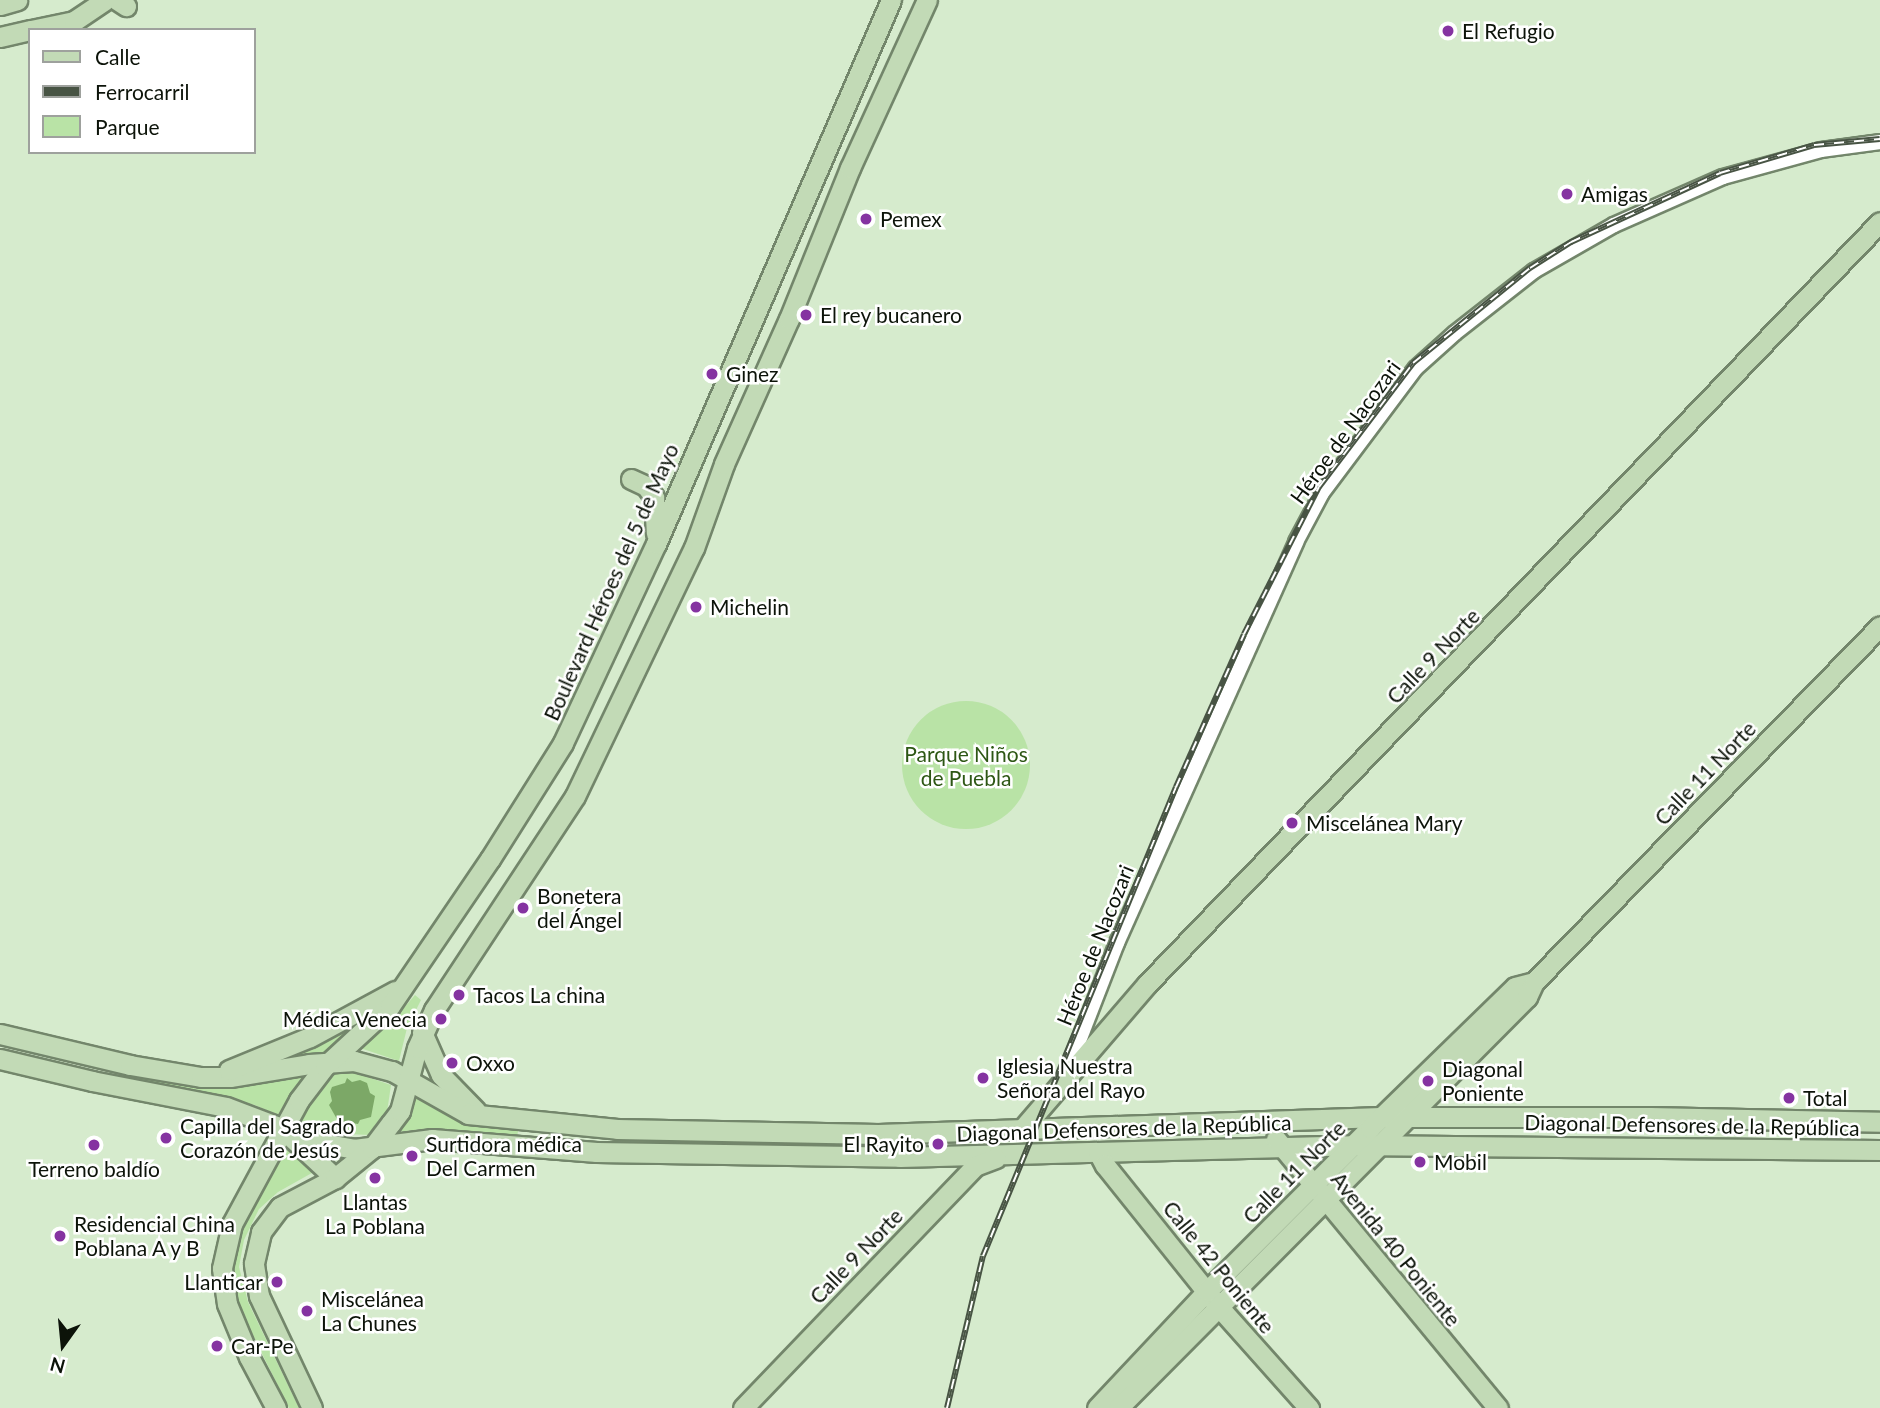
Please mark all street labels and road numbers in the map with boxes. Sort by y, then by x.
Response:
street label: Héroe de Nacozari [1285,355,1405,509]
street label: Boulevard Héroes del 5 de Mayo [538,440,684,724]
street label: Calle 9 Norte [1381,603,1485,709]
street label: Calle 11 Norte [1649,716,1761,830]
street label: Héroe de Nacozari [1051,861,1139,1029]
street label: Diagonal Defensores de la República [1524,1109,1860,1141]
street label: Diagonal Defensores de la República [956,1110,1292,1146]
street label: Calle 11 Norte [1238,1116,1350,1228]
street label: Avenida 40 Poniente [1326,1167,1466,1331]
street label: Calle 42 Poniente [1158,1196,1280,1338]
street label: Calle 9 Norte [804,1203,908,1309]

